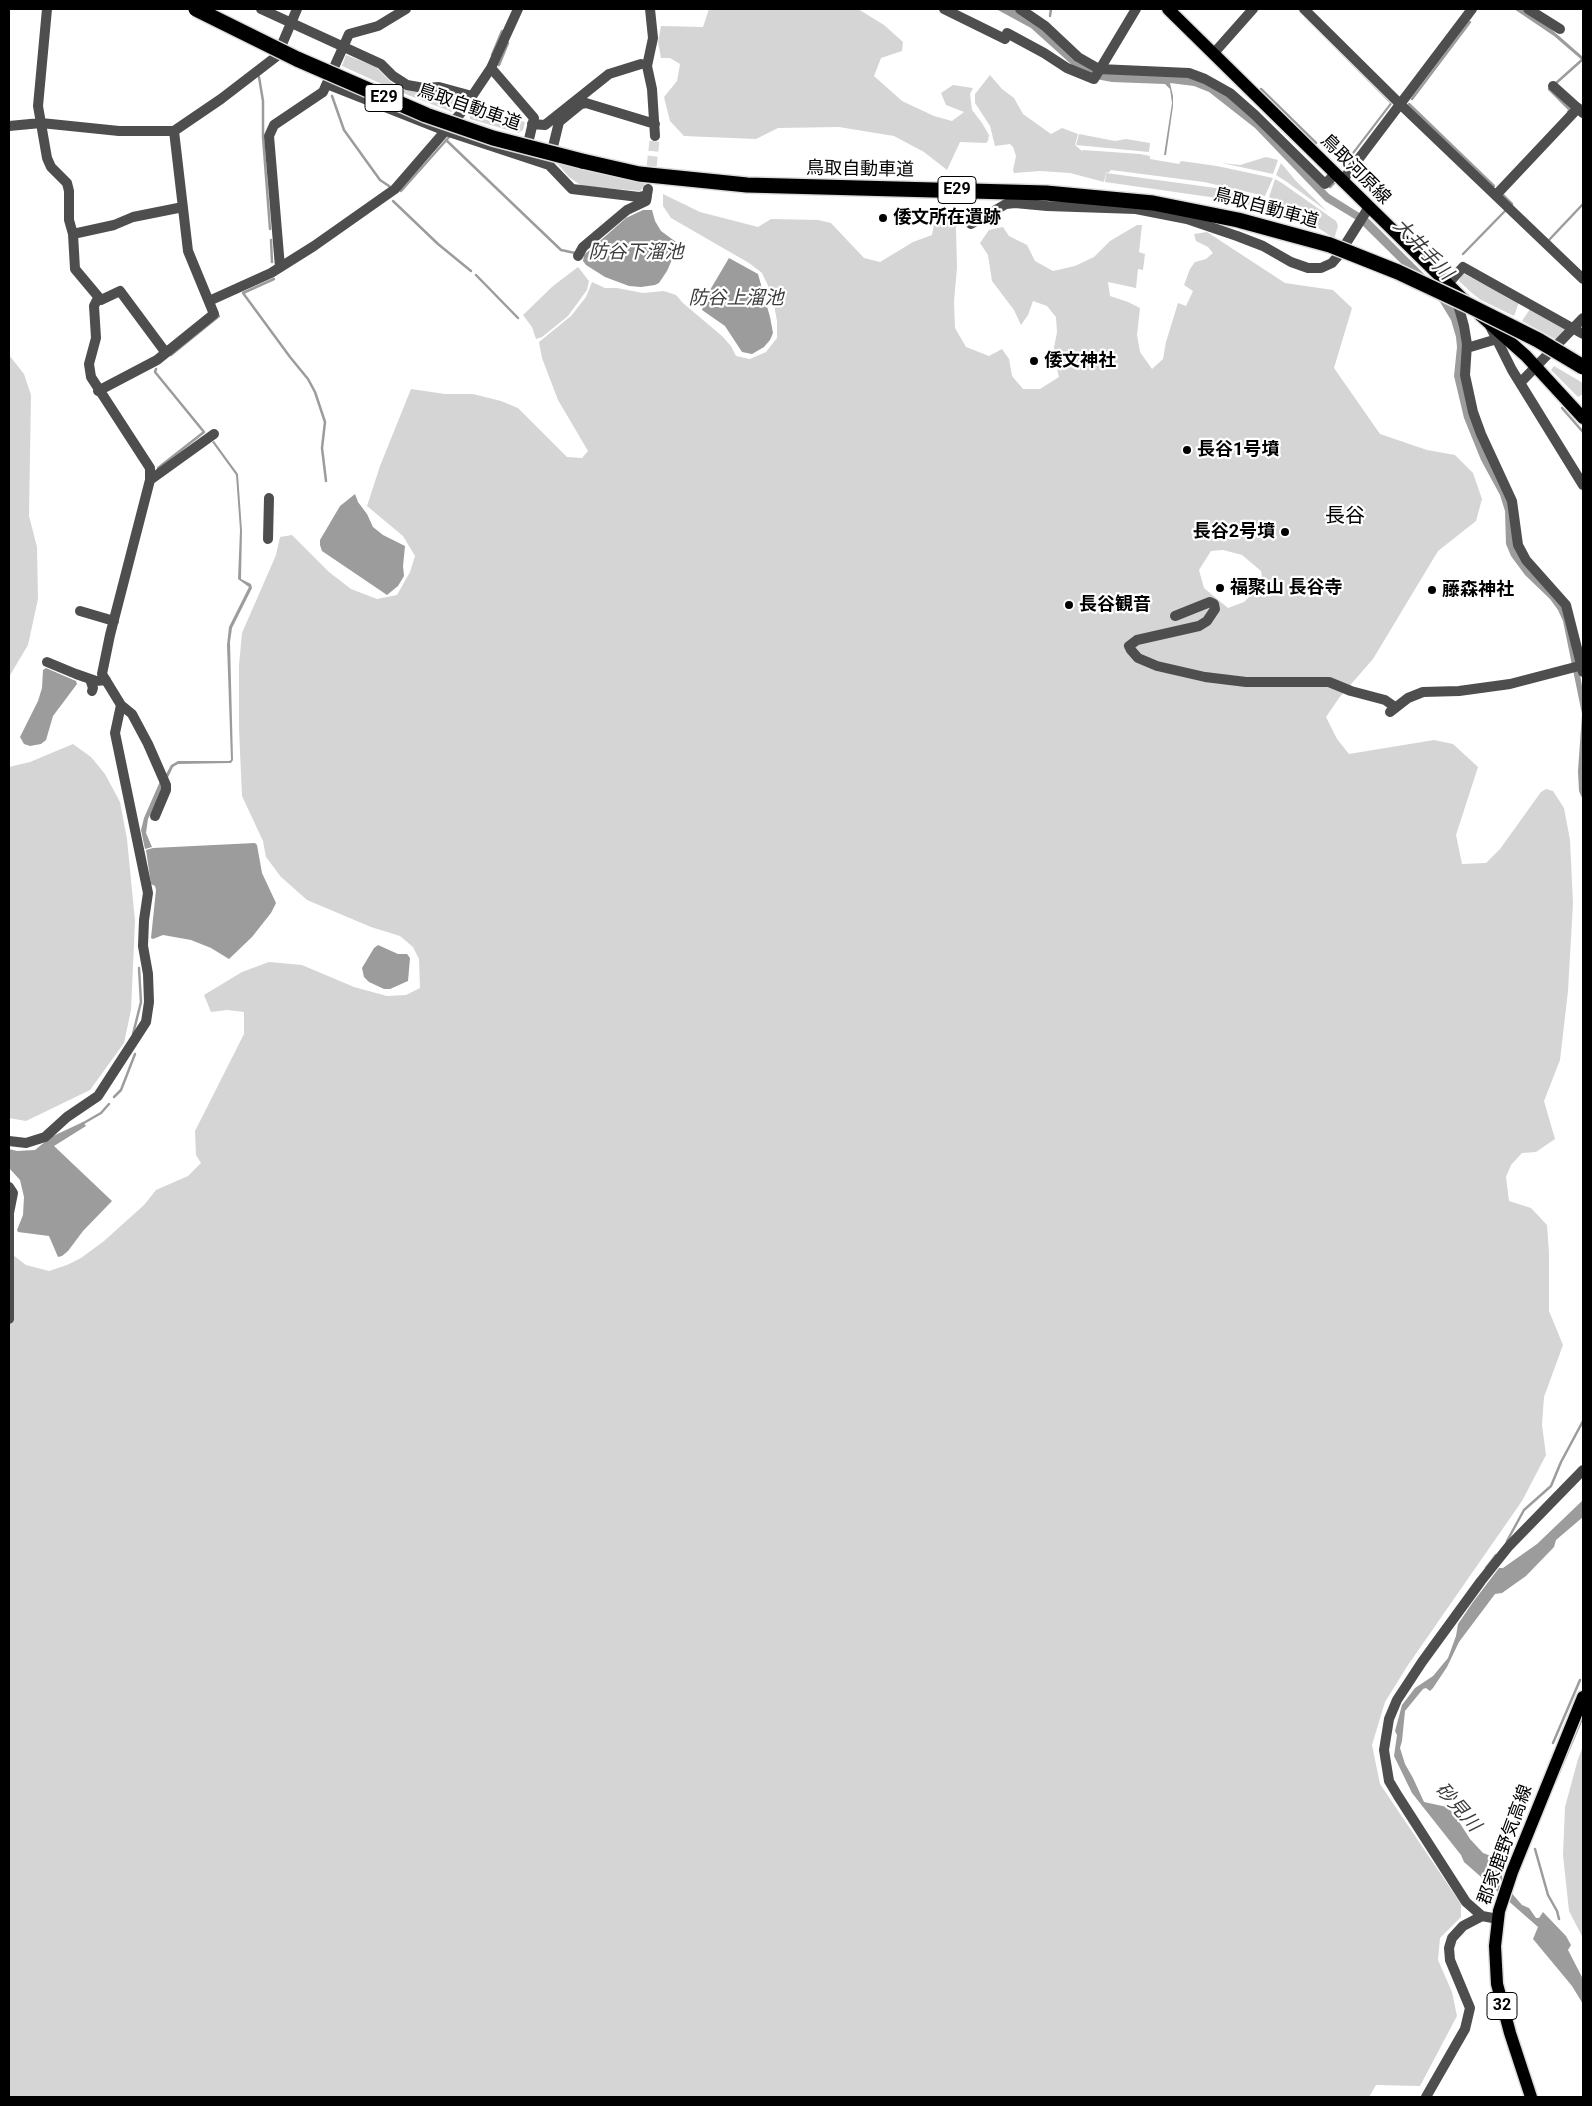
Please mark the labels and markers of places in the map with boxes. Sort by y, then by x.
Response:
place label: 倭文所在遺跡 [893,207,1001,229]
marker: 倭文所在遺跡 [877,212,889,224]
place label: 倭文神社 [1044,350,1116,372]
marker: 倭文神社 [1028,355,1040,367]
place label: 長谷1号墳 [1197,439,1279,461]
marker: 長谷1号墳 [1181,444,1193,456]
place label: 長谷2号墳 [1193,521,1275,543]
marker: 長谷2号墳 [1279,526,1291,538]
place label: 福聚山 長谷寺 [1230,577,1342,599]
place label: 藤森神社 [1442,579,1514,601]
marker: 福聚山 長谷寺 [1214,582,1226,594]
marker: 藤森神社 [1426,584,1438,596]
place label: 長谷観音 [1079,594,1151,616]
marker: 長谷観音 [1063,599,1075,611]

